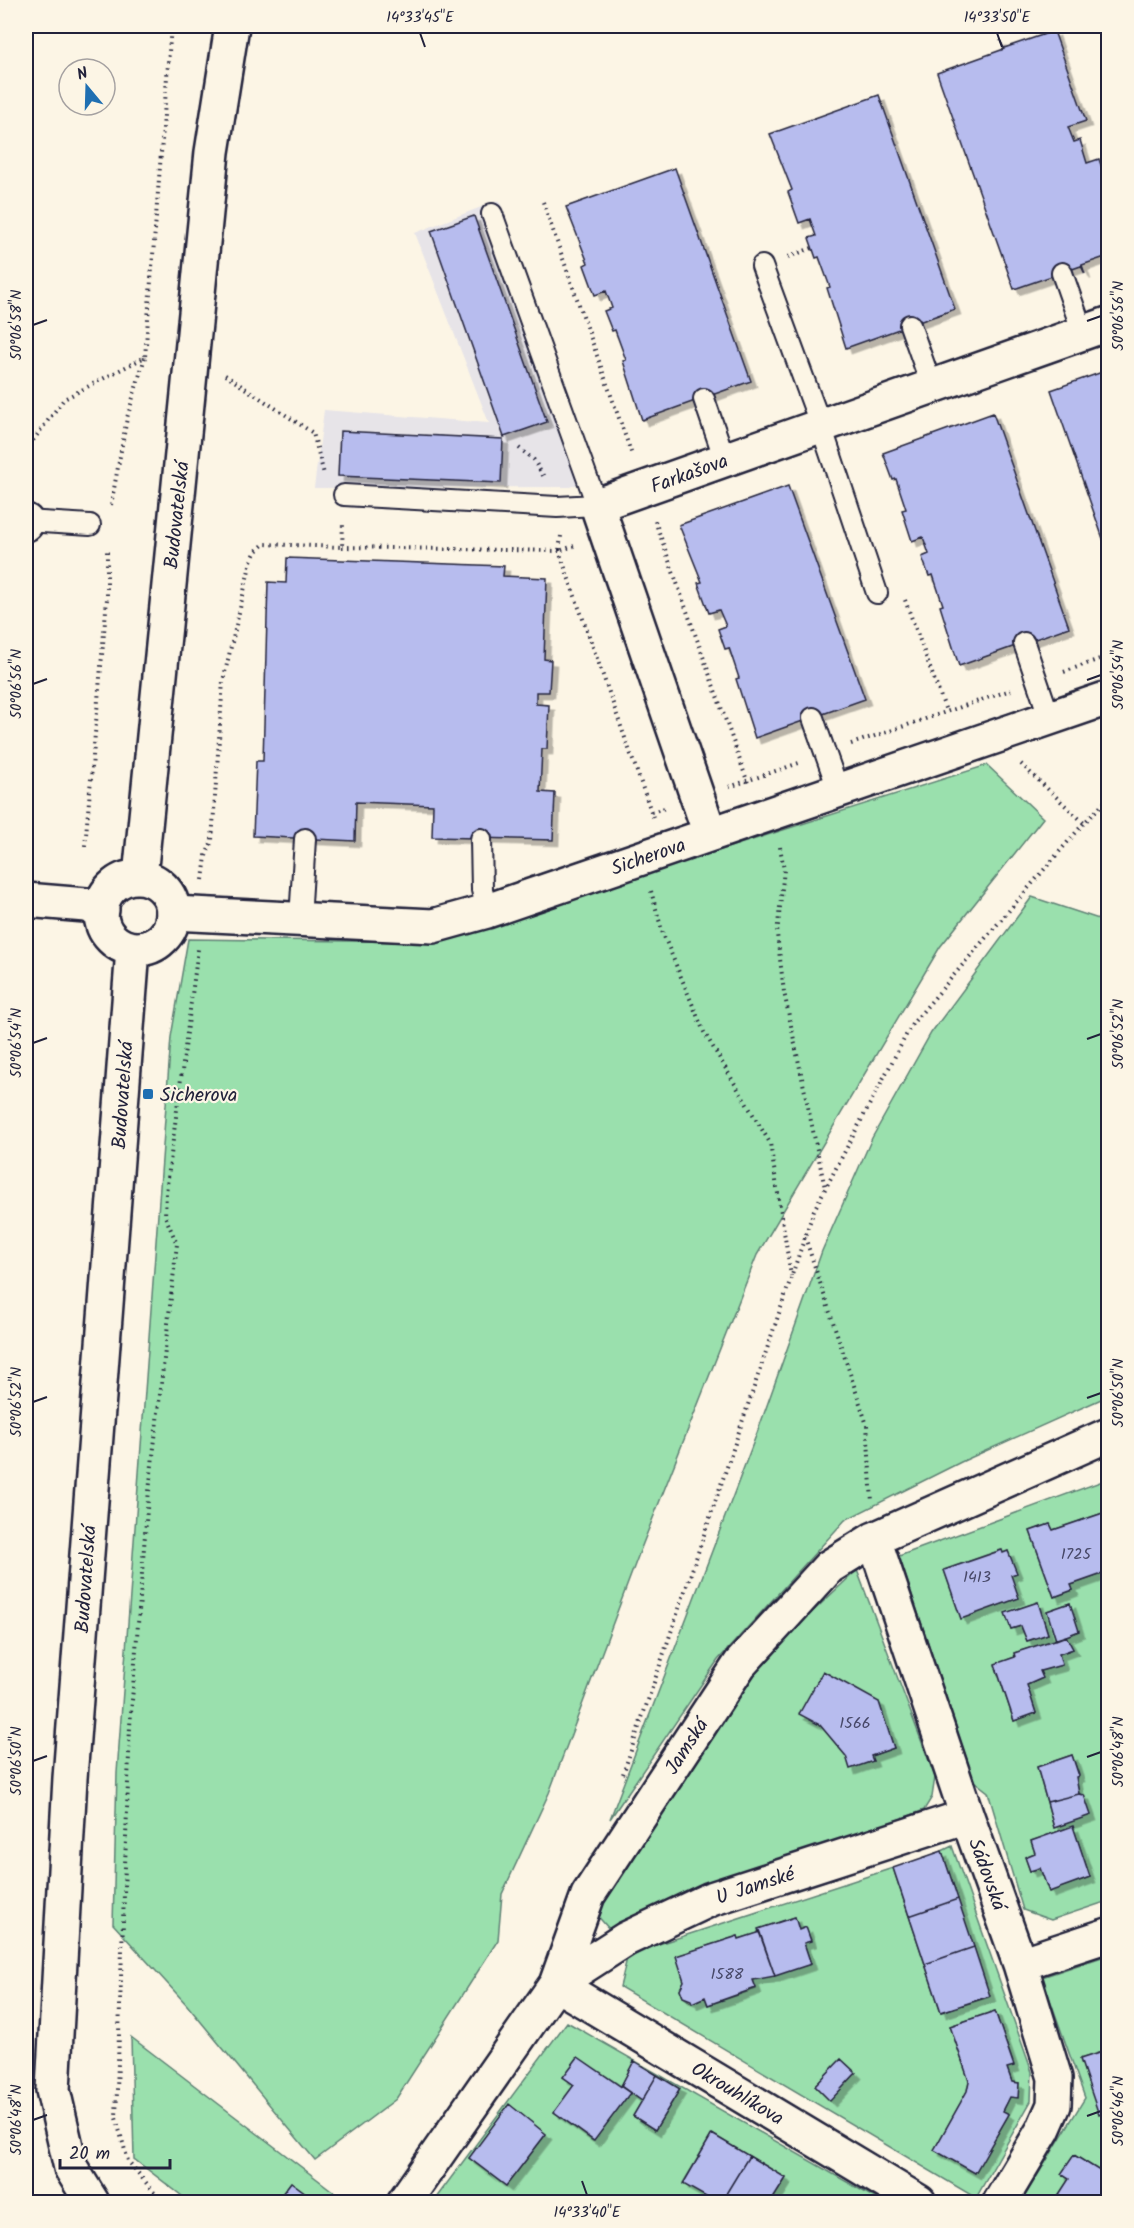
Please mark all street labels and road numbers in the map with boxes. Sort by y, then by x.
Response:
street label: Farkašova [646,446,733,504]
street label: Budovatelská [156,458,200,571]
street label: Sicherova [607,830,690,886]
street label: Budovatelská [104,1039,144,1150]
street label: Budovatelská [67,1523,107,1634]
street label: Jamská [657,1711,719,1782]
street label: Sádovská [958,1834,1014,1917]
street label: U Jamské [712,1859,800,1915]
street label: Okrouhlíkova [684,2054,790,2135]

